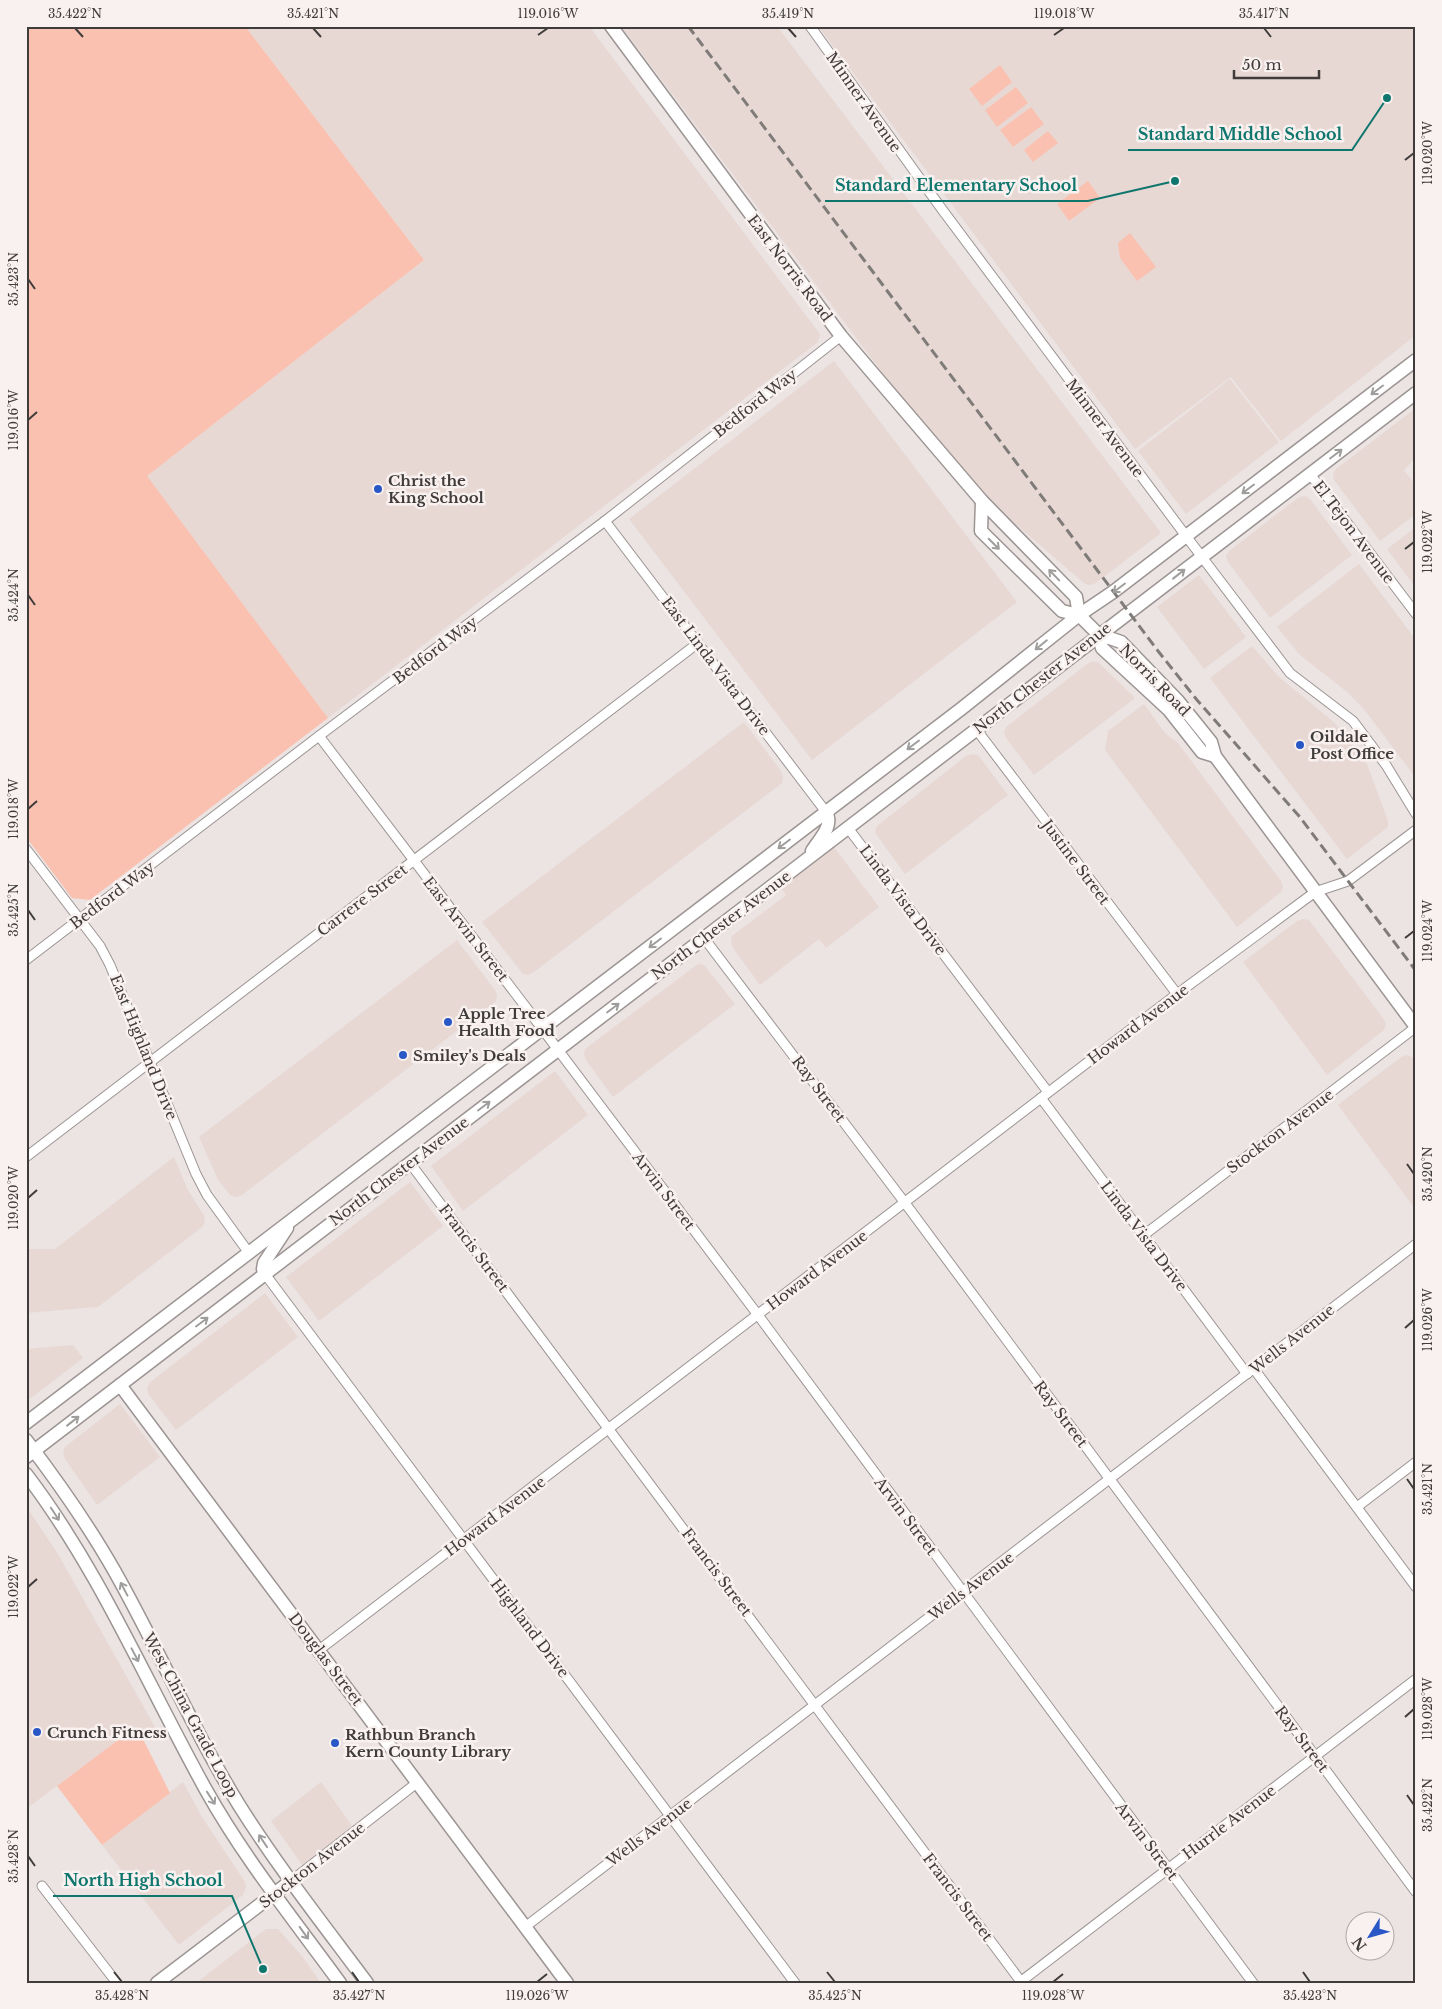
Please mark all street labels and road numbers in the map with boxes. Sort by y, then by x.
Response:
street label: Minner Avenue [822,48,906,156]
street label: East Norris Road [743,211,837,325]
street label: Bedford Way [709,364,801,442]
street label: Minner Avenue [1062,375,1148,481]
street label: El Tejon Avenue [1309,477,1399,587]
street label: East Linda Vista Drive [658,593,774,739]
street label: Bedford Way [389,612,481,688]
street label: North Chester Avenue [969,618,1115,738]
street label: Norris Road [1116,640,1194,720]
street label: Justine Street [1037,814,1114,909]
street label: Linda Vista Drive [855,841,951,959]
street label: Bedford Way [66,857,158,933]
street label: Carrere Street [313,860,411,940]
street label: North Chester Avenue [647,866,795,984]
street label: East Arvin Street [419,873,513,986]
street label: East Highland Drive [106,972,182,1122]
street label: Howard Avenue [1084,980,1192,1068]
street label: Ray Street [788,1052,850,1126]
street label: Stockton Avenue [1223,1085,1337,1177]
street label: North Chester Avenue [325,1112,473,1230]
street label: Arvin Street [628,1147,700,1234]
street label: Linda Vista Drive [1096,1177,1192,1295]
street label: Francis Street [435,1200,513,1296]
street label: Howard Avenue [763,1226,871,1314]
street label: Wells Avenue [1245,1300,1338,1379]
street label: Ray Street [1030,1377,1092,1451]
street label: Howard Avenue [441,1472,549,1560]
street label: Arvin Street [870,1472,942,1559]
street label: Francis Street [678,1524,756,1620]
street label: Wells Avenue [924,1548,1018,1625]
street label: Highland Drive [487,1575,573,1681]
street label: Douglas Street [285,1609,367,1710]
street label: West China Grade Loop [139,1628,243,1801]
street label: Ray Street [1271,1702,1333,1776]
street label: Hurrle Avenue [1178,1781,1280,1863]
street label: Wells Avenue [602,1794,696,1871]
street label: Arvin Street [1111,1797,1183,1884]
street label: Stockton Avenue [255,1818,369,1912]
street label: Francis Street [919,1849,997,1945]

